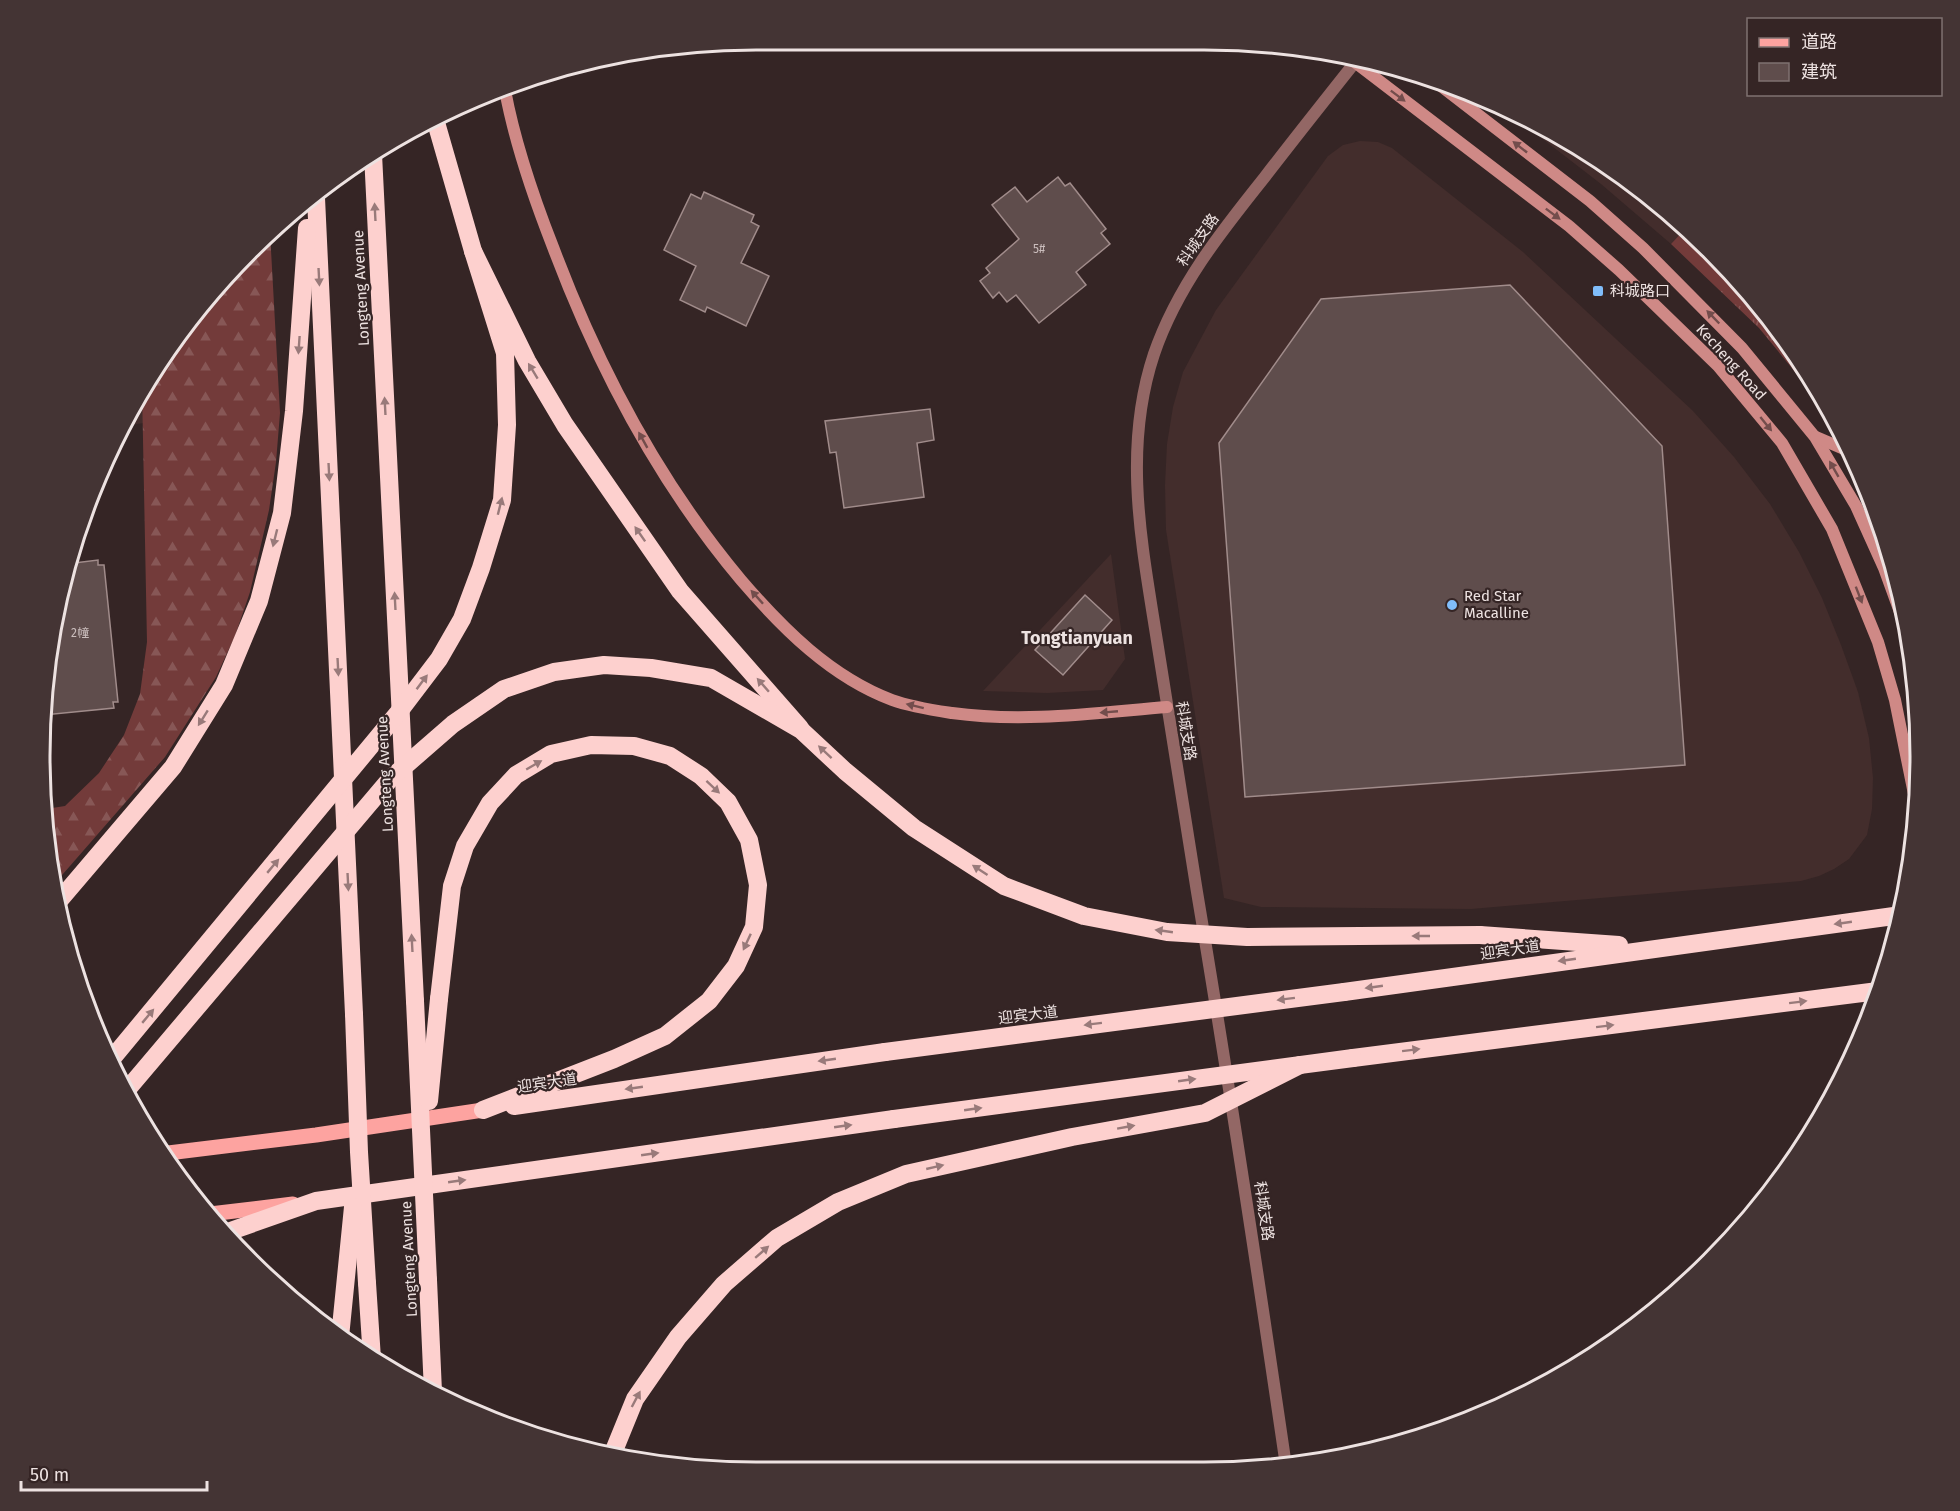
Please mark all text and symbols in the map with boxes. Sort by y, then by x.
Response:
legend [1747,18,1942,96]
text: 道路 [1801,31,1837,53]
text: 建筑 [1801,61,1837,83]
one-way arrow [1389,90,1405,102]
one-way arrow [1512,141,1527,153]
one-way arrow [371,202,380,221]
one-way arrow [1545,208,1561,220]
street label: 科城支路 [1173,210,1223,270]
street label: Longteng Avenue [349,230,373,346]
house number: 5# [1033,242,1046,256]
one-way arrow [315,267,324,286]
place label: 科城路口 [1610,282,1670,300]
marker: 科城路口 [1591,284,1605,298]
one-way arrow [1706,311,1720,325]
street label: Kecheng Road [1692,320,1770,404]
one-way arrow [294,335,304,354]
one-way arrow [528,362,538,379]
one-way arrow [381,397,390,416]
one-way arrow [1760,416,1773,432]
one-way arrow [638,431,648,448]
one-way arrow [1829,460,1839,477]
one-way arrow [324,462,333,481]
one-way arrow [496,496,506,515]
one-way arrow [634,526,646,542]
one-way arrow [270,529,280,547]
one-way arrow [1855,586,1865,604]
place label: Red Star Macalline [1464,587,1529,622]
one-way arrow [750,590,764,605]
one-way arrow [390,592,399,611]
marker: Red Star Macalline [1445,598,1459,612]
house number: 2幢 [71,626,89,640]
district label: Tongtianyuan [1021,627,1133,649]
one-way arrow [333,657,342,676]
one-way arrow [415,675,427,690]
one-way arrow [756,678,770,693]
street label: 科城支路 [1172,700,1200,762]
one-way arrow [905,701,924,710]
one-way arrow [1099,707,1118,717]
one-way arrow [198,710,209,726]
street label: Longteng Avenue [373,716,397,832]
one-way arrow [818,745,833,759]
one-way arrow [525,760,542,770]
one-way arrow [705,780,720,794]
one-way arrow [266,858,279,874]
one-way arrow [972,865,988,876]
one-way arrow [344,873,353,892]
one-way arrow [1834,918,1853,927]
one-way arrow [1154,926,1173,935]
one-way arrow [1412,931,1431,941]
one-way arrow [407,933,416,952]
one-way arrow [743,934,752,951]
street label: 迎宾大道 [1479,937,1541,963]
one-way arrow [1557,956,1576,965]
one-way arrow [1364,983,1383,992]
one-way arrow [1276,994,1295,1004]
one-way arrow [1789,997,1808,1006]
street label: 迎宾大道 [997,1002,1059,1028]
one-way arrow [141,1008,154,1024]
one-way arrow [1083,1020,1102,1029]
one-way arrow [1595,1021,1614,1031]
one-way arrow [1402,1046,1421,1055]
one-way arrow [817,1056,836,1065]
street label: 迎宾大道 [516,1070,578,1096]
one-way arrow [1178,1075,1197,1084]
one-way arrow [624,1084,643,1093]
one-way arrow [964,1104,983,1113]
one-way arrow [834,1122,853,1131]
one-way arrow [1117,1122,1136,1131]
one-way arrow [641,1149,660,1158]
one-way arrow [926,1162,945,1171]
one-way arrow [448,1177,467,1186]
street label: 科城支路 [1251,1180,1277,1242]
street label: Longteng Avenue [397,1201,421,1317]
one-way arrow [754,1245,770,1258]
one-way arrow [631,1390,641,1407]
scale bar [21,1454,207,1492]
text: 50 m [30,1464,69,1486]

